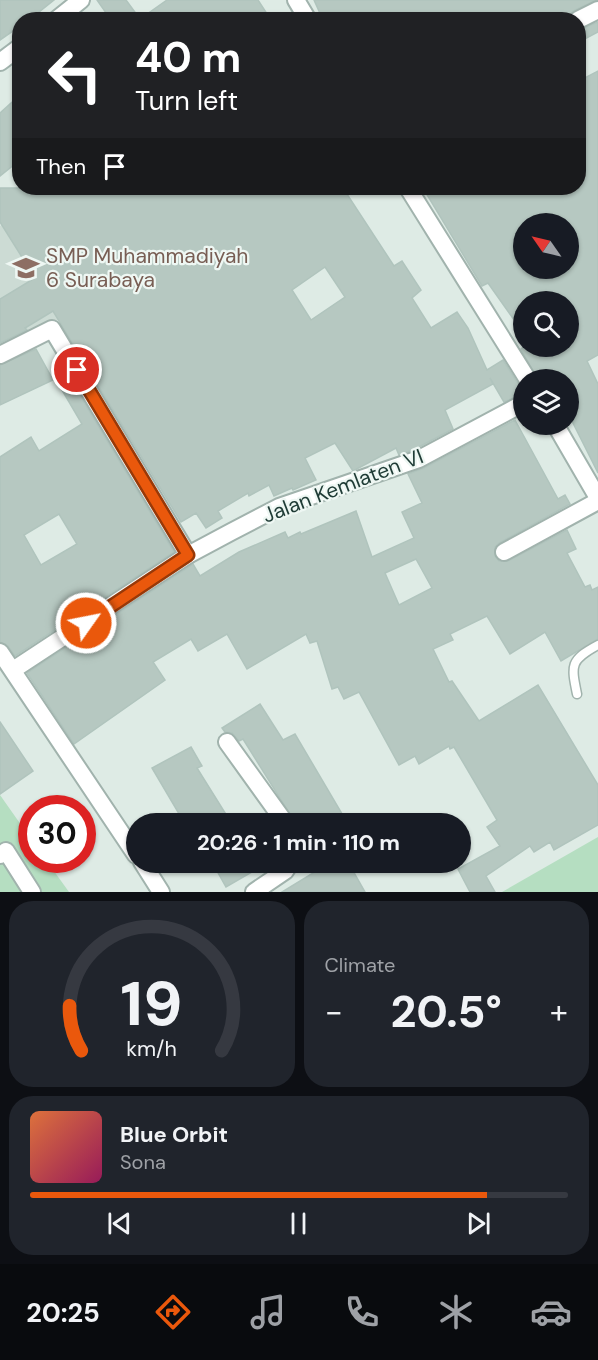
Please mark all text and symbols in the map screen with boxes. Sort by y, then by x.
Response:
text: 40 m [135,30,241,85]
icon: left [36,36,114,114]
text: Turn left [135,83,238,118]
icon: arrive [98,150,131,183]
text: Then [36,152,86,181]
north arrow [513,213,579,279]
map controls [513,213,579,435]
place label: SMP Muhammadiyah 6 Surabaya [46,242,248,294]
school or university icon: SMP Muhammadiyah 6 Surabaya [11,253,41,283]
button: search [513,291,579,357]
pin [51,344,102,395]
icon: arrive [60,353,93,386]
button: layers [513,369,579,435]
street label: Jalan Kemlaten VI [259,442,427,530]
position arrow [54,591,118,655]
speed limit sign: 30 [18,795,96,873]
text: 20:26 · 1 min · 110 m [197,828,400,857]
text: Climate [325,952,395,978]
text: 19 [121,963,183,1044]
text: 20.5° [391,982,502,1041]
text: − [325,990,343,1033]
text: + [550,990,568,1033]
text: km/h [126,1035,177,1063]
text: Blue Orbit [120,1120,228,1149]
text: Sona [120,1149,166,1175]
icon: previous [103,1207,136,1240]
icon: pause [282,1207,315,1240]
icon: next [462,1207,495,1240]
icon: directions [152,1291,194,1333]
icon: music [247,1291,289,1333]
icon: phone [341,1291,383,1333]
icon: climate [435,1291,477,1333]
icon: car [530,1291,572,1333]
text: 20:25 [26,1295,100,1330]

